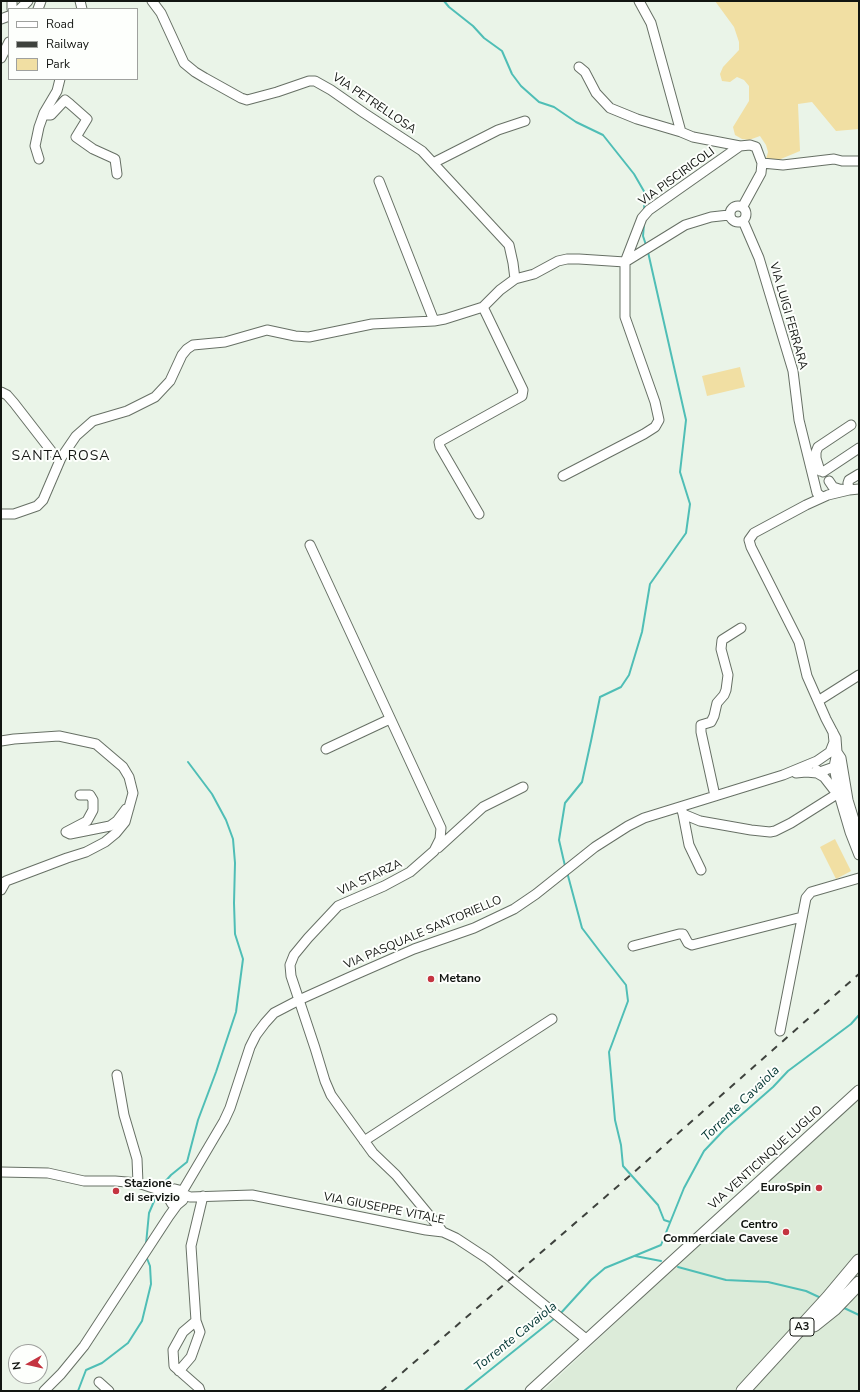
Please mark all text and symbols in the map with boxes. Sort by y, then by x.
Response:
legend [8,8,138,80]
text: Road [46,16,74,32]
text: Railway [46,36,89,52]
text: Park [46,56,70,72]
street label: VIA PETRELLOSA [329,71,419,137]
street label: VIA PISCIRICOLI [636,145,718,209]
street label: VIA LUIGI FERRARA [766,261,810,371]
district label: SANTA ROSA [11,449,111,465]
street label: VIA STARZA [336,857,404,899]
street label: VIA PASQUALE SANTORIELLO [342,893,504,973]
place label: Metano [439,972,481,986]
marker: Metano [426,974,436,984]
water label: Torrente Cavaiola [699,1063,783,1145]
street label: VIA VENTICINQUE LUGLIO [706,1103,826,1213]
place label: Stazione di servizio [124,1177,180,1205]
place label: EuroSpin [761,1181,811,1195]
marker: EuroSpin [814,1183,824,1193]
marker: Stazione di servizio [111,1186,121,1196]
street label: VIA GIUSEPPE VITALE [322,1190,446,1228]
place label: Centro Commerciale Cavese [663,1218,778,1246]
marker: Centro Commerciale Cavese [781,1227,791,1237]
water label: Torrente Cavaiola [471,1299,561,1375]
road number: A3 [790,1318,814,1336]
north arrow [8,1344,48,1384]
text: N [9,1360,25,1371]

